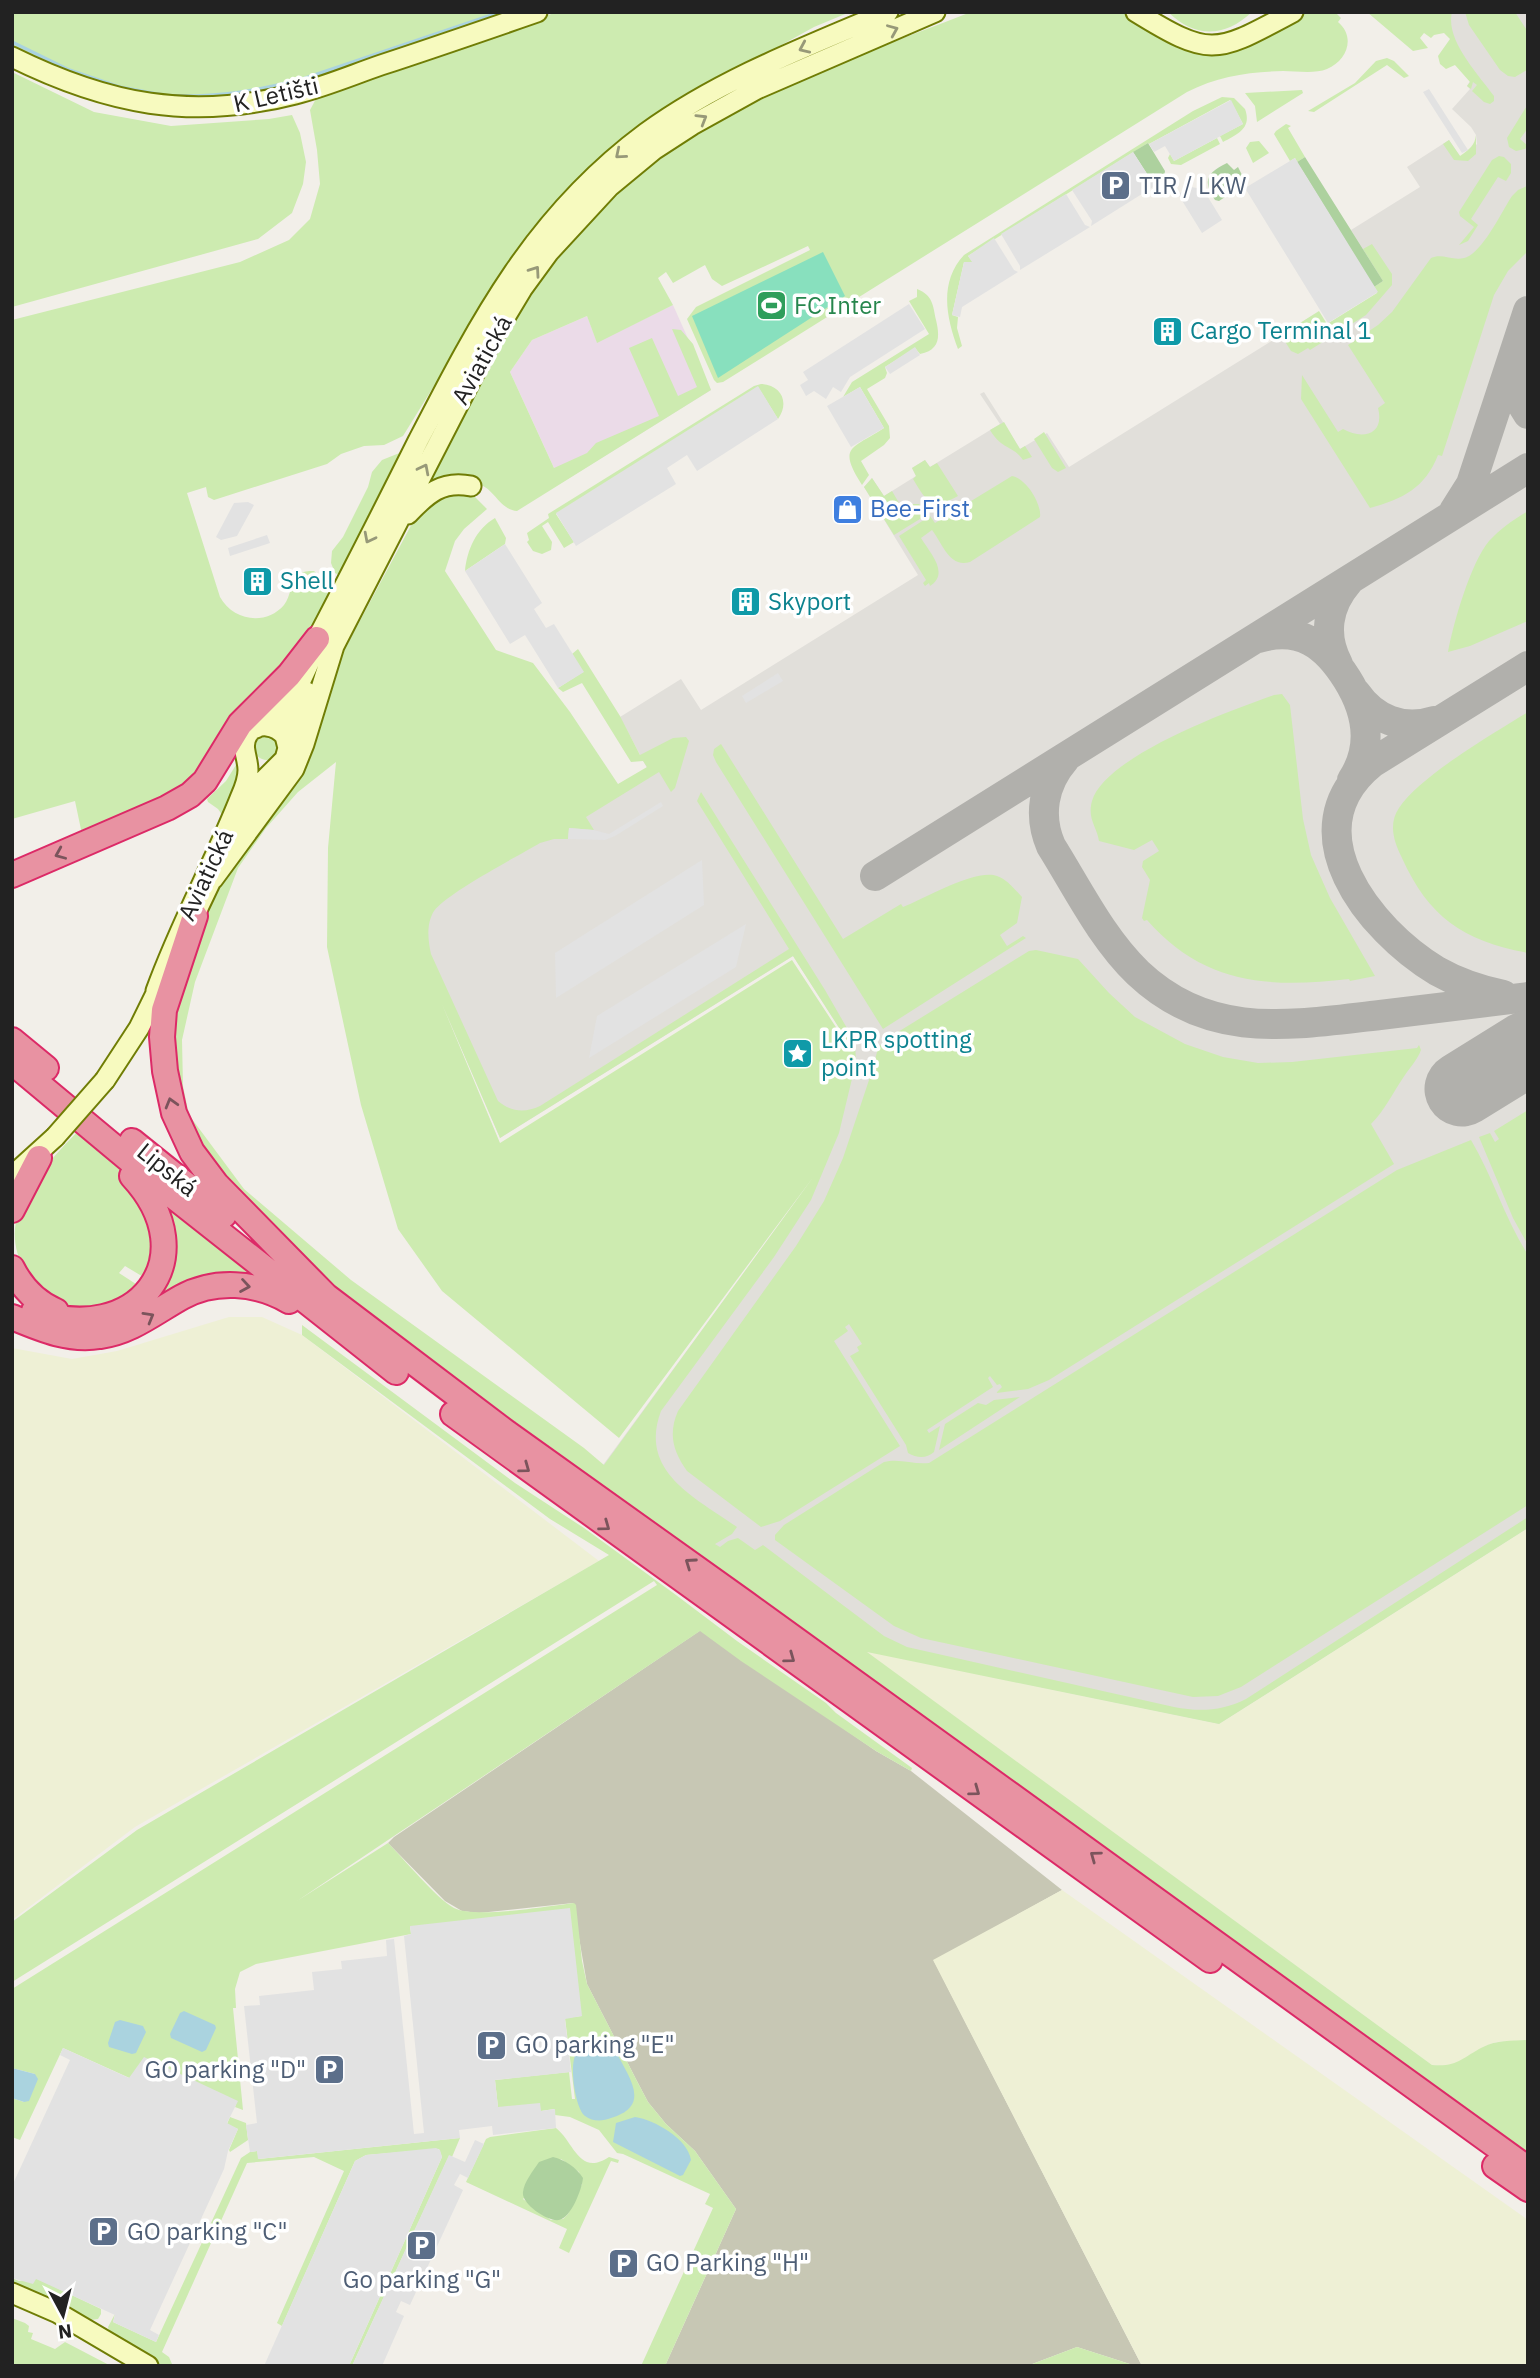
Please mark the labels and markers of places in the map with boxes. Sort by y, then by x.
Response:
parking icon: TIR / LKW [1099,169,1133,203]
place label: TIR / LKW [1139,169,1246,201]
sports icon: FC Inter [754,289,788,323]
place label: FC Inter [794,289,881,321]
building icon: Cargo Terminal 1 [1150,314,1184,348]
place label: Cargo Terminal 1 [1190,314,1372,346]
shop icon: Bee-First [830,492,864,526]
place label: Bee-First [870,492,970,524]
building icon: Shell [240,564,274,598]
place label: Shell [280,564,334,596]
building icon: Skyport [728,585,762,619]
place label: Skyport [768,585,851,617]
place label: LKPR spotting point [821,1023,972,1083]
place icon: LKPR spotting point [781,1037,815,1071]
parking icon: GO parking "E" [475,2028,509,2062]
place label: GO parking "E" [515,2028,675,2060]
place label: GO parking "D" [145,2053,306,2085]
parking icon: GO parking "D" [312,2053,346,2087]
parking icon: GO parking "C" [87,2215,121,2249]
place label: GO parking "C" [127,2215,288,2247]
parking icon: Go parking "G" [405,2229,439,2263]
parking icon: GO Parking "H" [606,2246,640,2280]
place label: GO Parking "H" [646,2246,809,2278]
place label: Go parking "G" [343,2263,501,2295]

